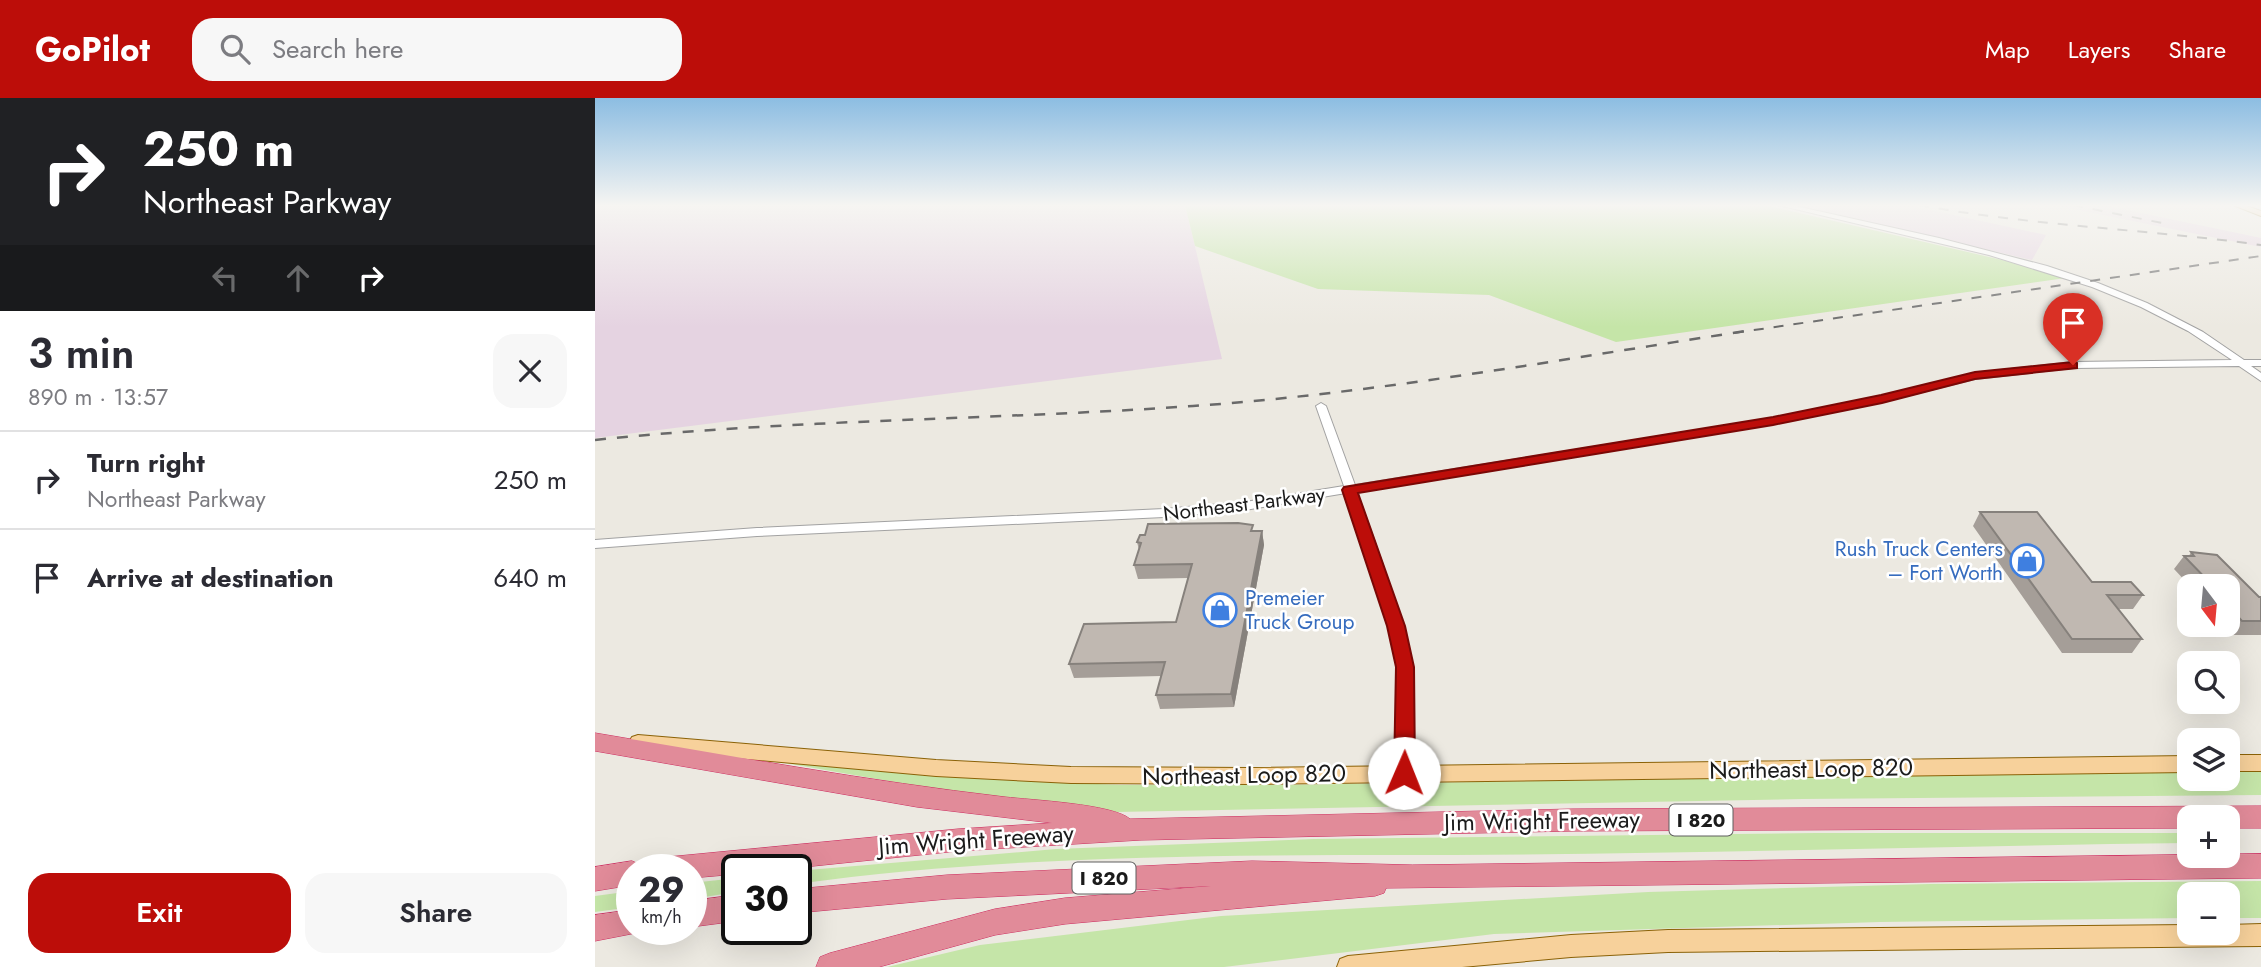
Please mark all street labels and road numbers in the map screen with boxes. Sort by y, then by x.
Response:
street label: Northeast Parkway [1161,479,1327,529]
street label: Northeast Loop 820 [1709,749,1913,788]
street label: Northeast Loop 820 [1142,755,1346,794]
street label: Jim Wright Freeway [1441,801,1641,840]
road number: I 820 [1669,804,1733,835]
street label: Jim Wright Freeway [874,815,1075,864]
road number: I 820 [1072,862,1135,894]

